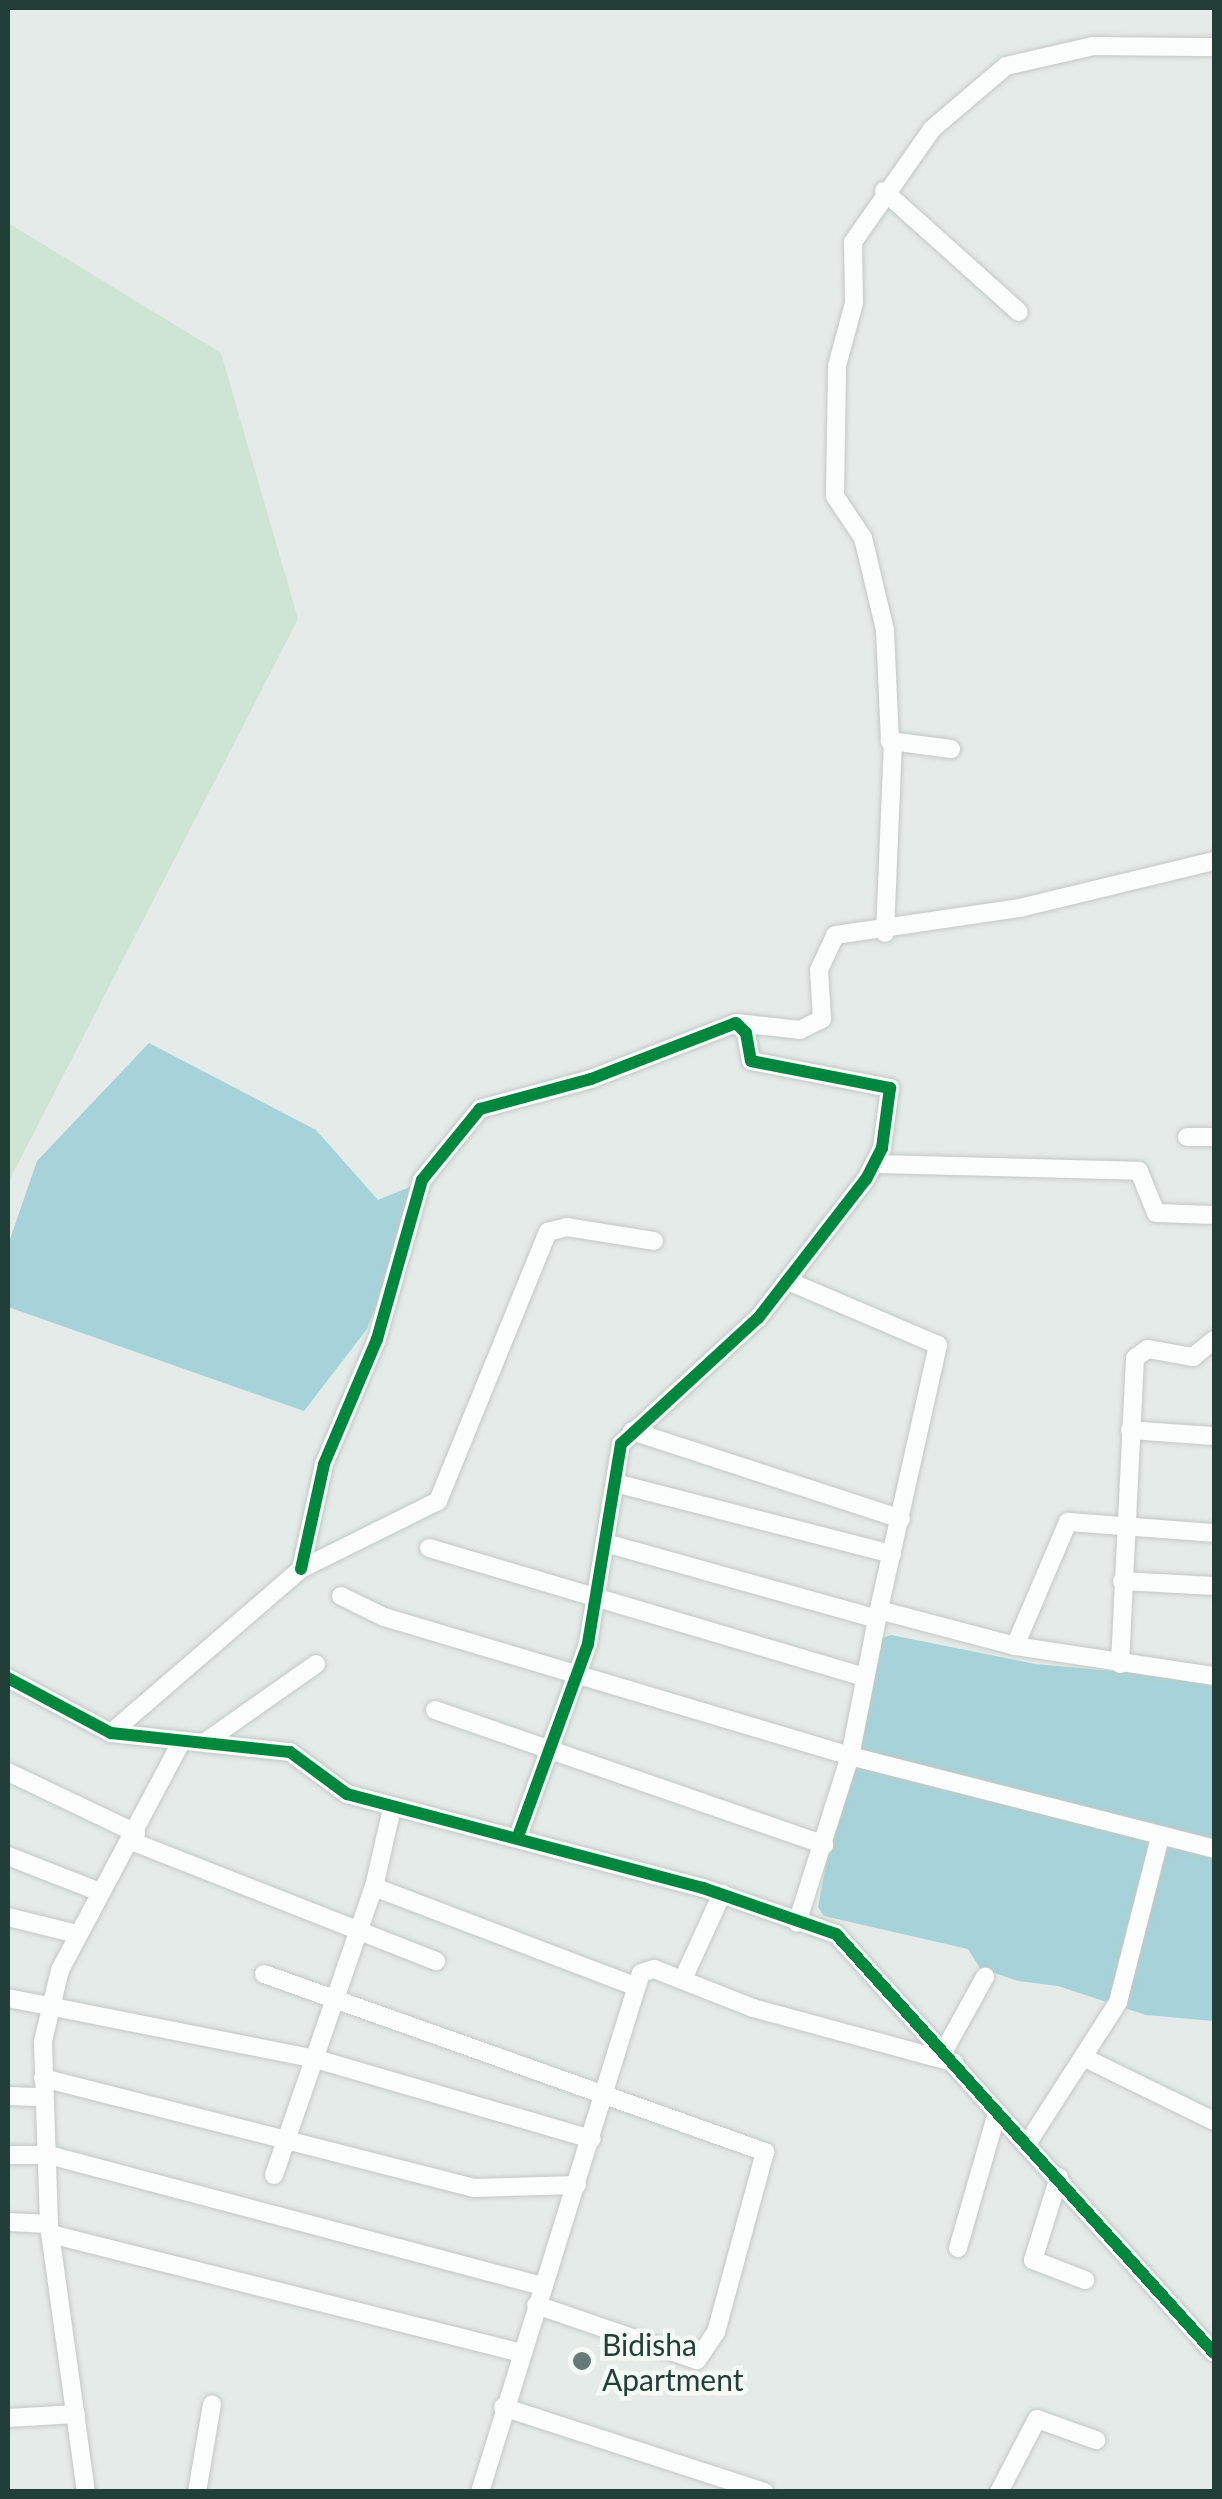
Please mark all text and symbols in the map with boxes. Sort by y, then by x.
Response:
place label: Bidisha Apartment [602,2326,743,2396]
marker: Bidisha Apartment [571,2350,593,2372]

